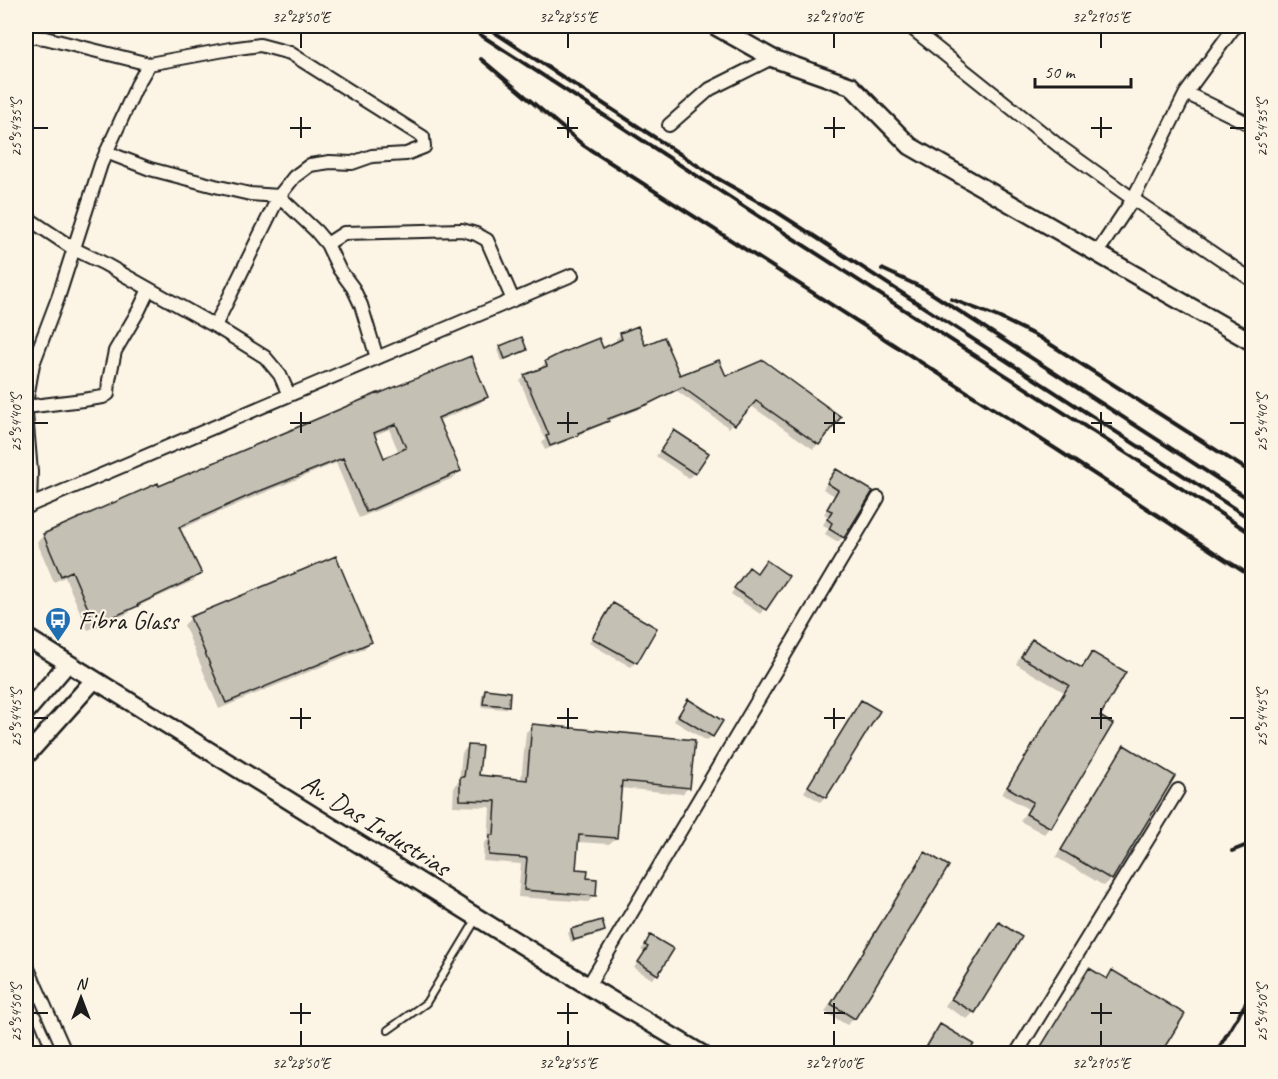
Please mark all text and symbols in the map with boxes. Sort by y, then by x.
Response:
text: 32°28'50"E [272,8,332,27]
text: 32°28'55"E [539,8,599,27]
text: 32°29'00"E [805,8,865,27]
text: 32°29'05"E [1072,8,1132,27]
scale bar [1035,51,1131,89]
text: 50 m [1044,61,1077,83]
text: 25°54'35"S [7,97,26,157]
text: 25°54'35"S [1253,97,1272,157]
text: 25°54'40"S [7,392,26,452]
text: 25°54'40"S [1253,392,1272,452]
place label: Fibra Glass [78,604,180,637]
bus stop icon: Fibra Glass [43,605,73,643]
text: 25°54'45"S [7,687,26,747]
text: 25°54'45"S [1253,687,1272,747]
street label: Av. Das Industrias [296,766,458,885]
north arrow [51,968,111,1028]
text: N [76,974,89,994]
text: 25°54'50"S [7,982,26,1042]
text: 25°54'50"S [1253,982,1272,1042]
text: 32°28'50"E [272,1054,332,1073]
text: 32°28'55"E [539,1054,599,1073]
text: 32°29'00"E [805,1054,865,1073]
text: 32°29'05"E [1072,1054,1132,1073]

